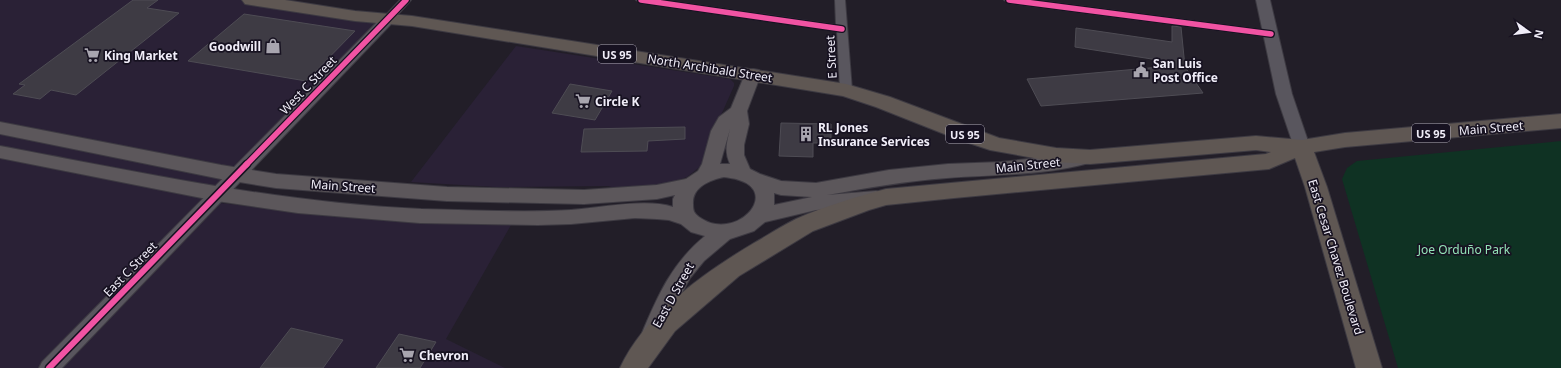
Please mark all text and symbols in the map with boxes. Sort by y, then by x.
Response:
north arrow [1509,12,1549,52]
text: N [1531,28,1548,41]
street label: E Street [821,34,841,79]
shop icon: Goodwill [264,37,282,55]
place label: Goodwill [209,38,261,55]
road number: US 95 [598,45,636,63]
supermarket icon: King Market [83,46,101,64]
place label: King Market [104,47,178,64]
street label: North Archibald Street [646,50,774,86]
street label: West C Street [276,52,341,118]
place label: San Luis Post Office [1153,55,1218,86]
public building icon: San Luis Post Office [1132,61,1150,79]
supermarket icon: Circle K [574,92,592,110]
place label: Circle K [595,93,639,110]
street label: Main Street [1458,117,1525,139]
place label: RL Jones Insurance Services [818,119,930,150]
road number: US 95 [1412,124,1450,142]
building icon: RL Jones Insurance Services [797,125,815,143]
road number: US 95 [946,125,984,143]
street label: Main Street [995,153,1062,177]
street label: Main Street [310,175,377,197]
street label: East Cesar Chavez Boulevard [1304,177,1368,337]
street label: East C Street [99,237,161,300]
park label: Joe Orduño Park [1417,241,1511,258]
street label: East D Street [648,259,698,331]
supermarket icon: Chevron [398,346,416,364]
place label: Chevron [419,347,469,364]

